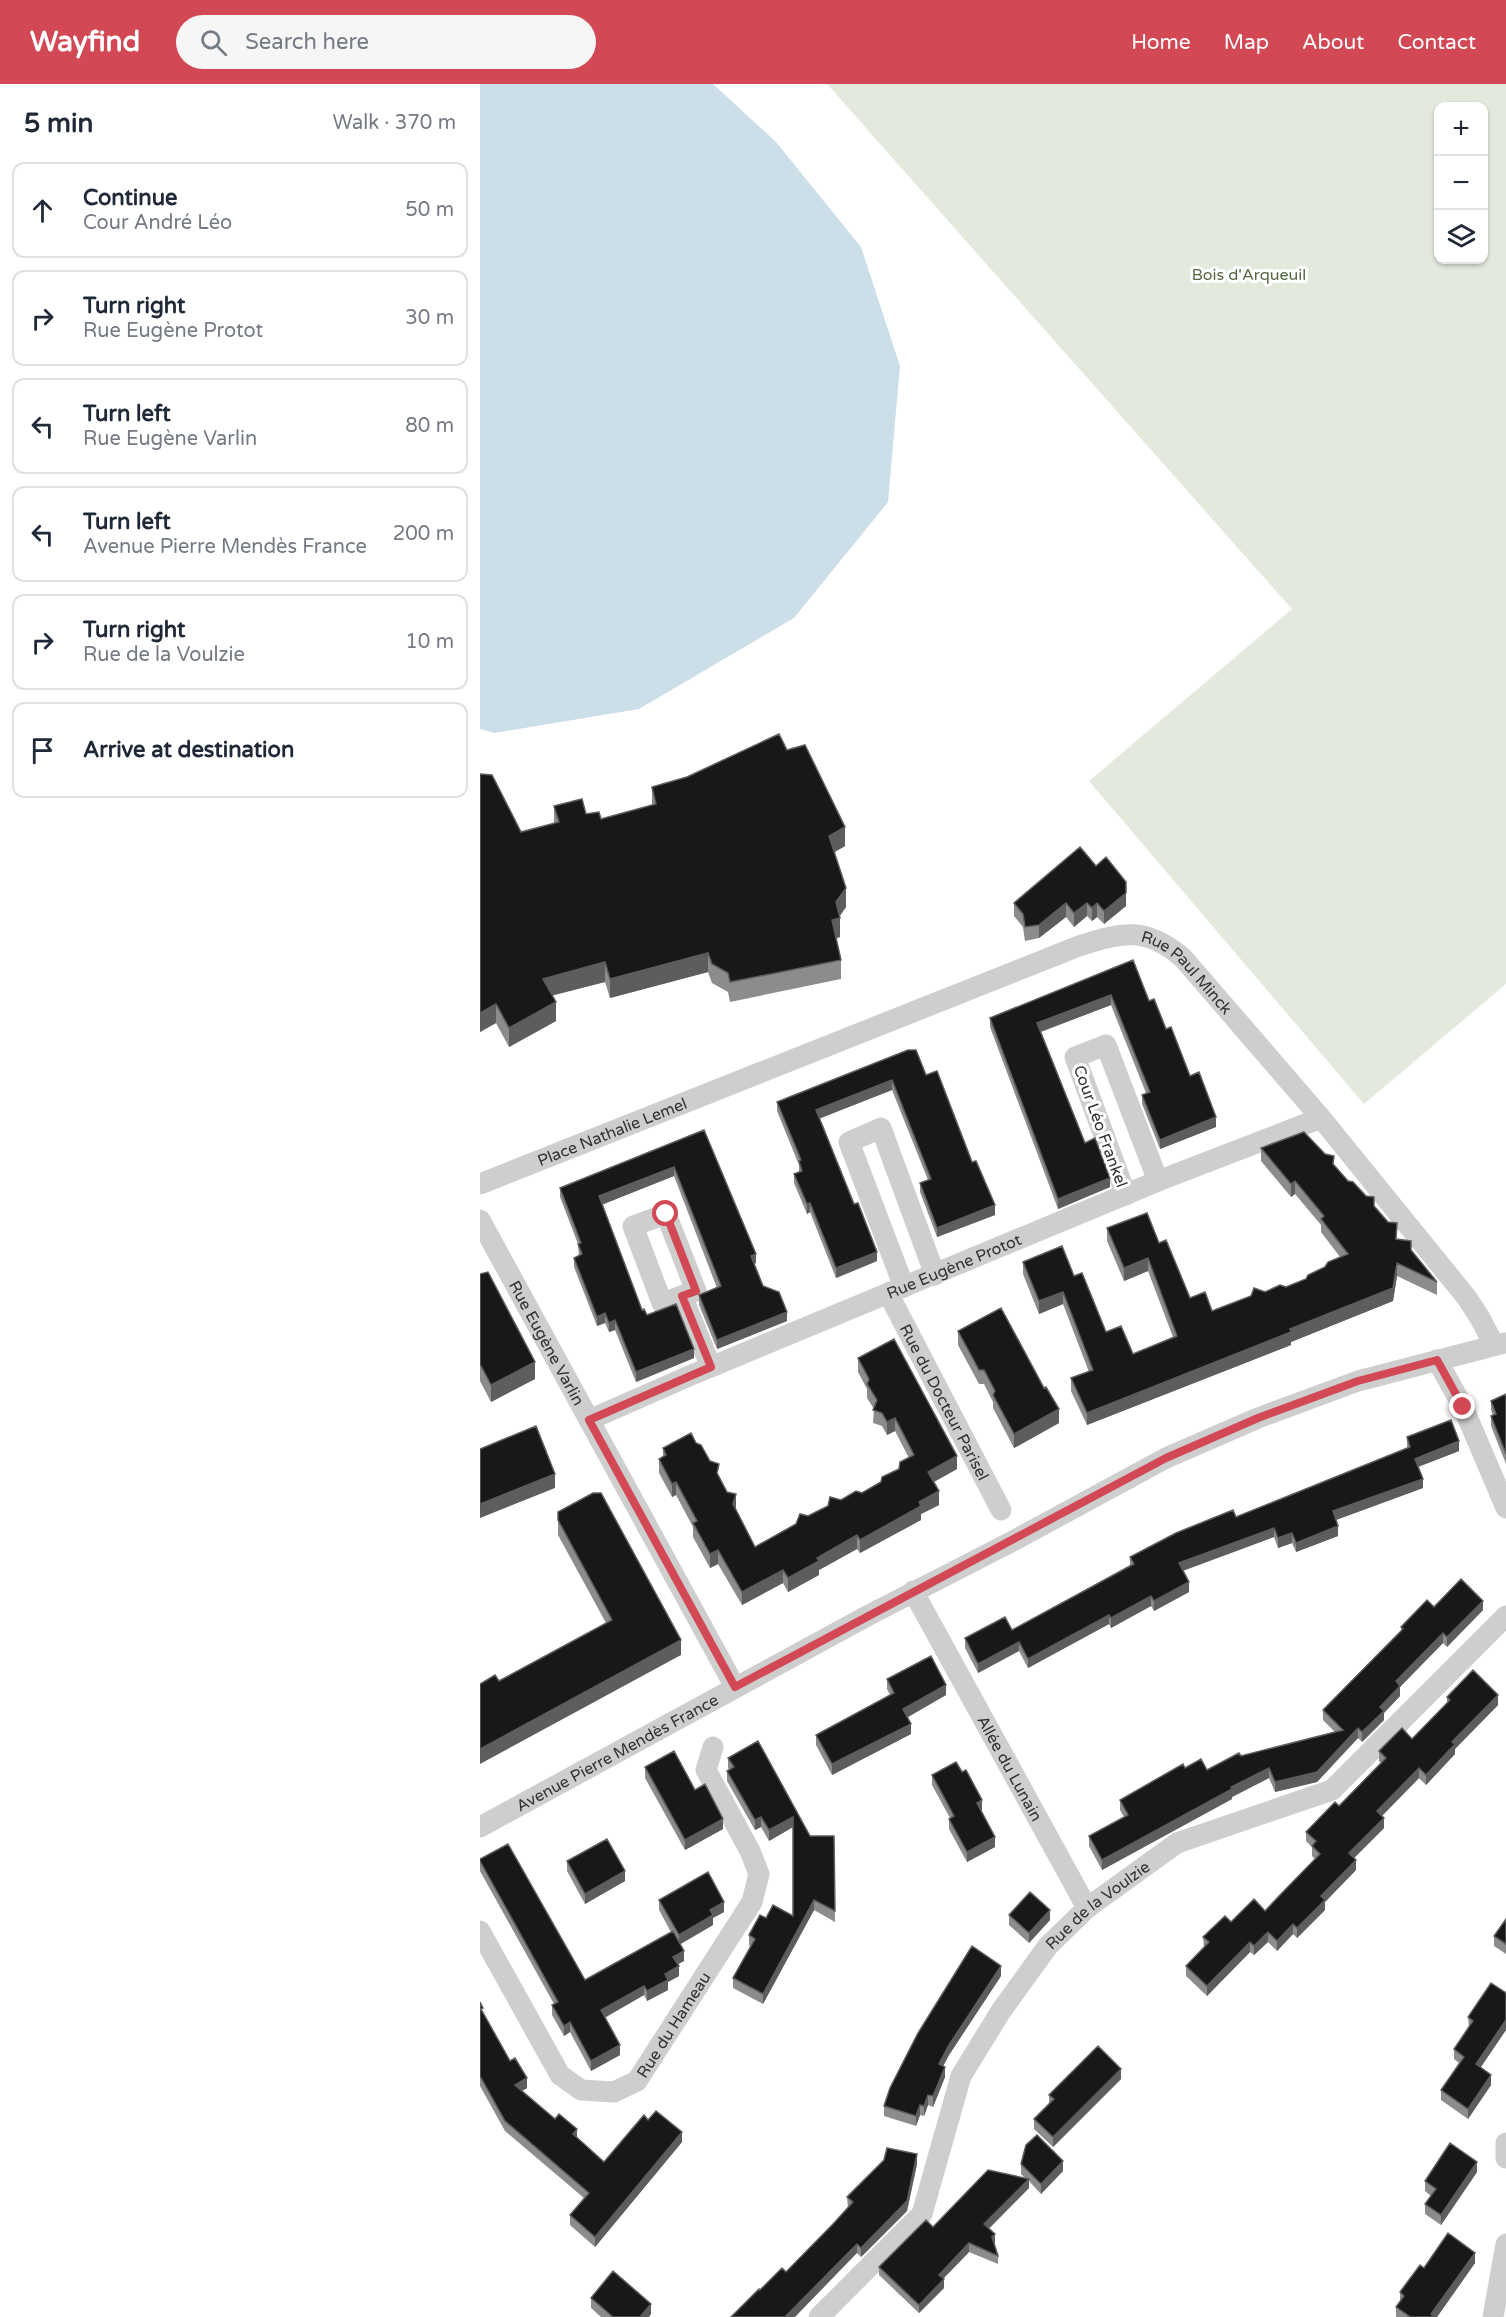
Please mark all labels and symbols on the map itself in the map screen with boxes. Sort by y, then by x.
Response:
park label: Bois d'Arqueuil [1192,265,1306,285]
street label: Rue Paul Minck [1139,927,1236,1019]
street label: Cour Léo Frankel [1069,1063,1131,1190]
street label: Place Nathalie Lemel [535,1094,690,1171]
route start [652,1200,678,1226]
street label: Rue Eugène Protot [884,1230,1025,1304]
street label: Rue Eugène Varlin [504,1277,588,1409]
street label: Rue du Docteur Parisel [895,1321,993,1484]
route end [1449,1393,1475,1419]
street label: Avenue Pierre Mendès France [513,1690,722,1816]
street label: Allée du Lunain [972,1712,1046,1825]
street label: Rue de la Voulzie [1041,1857,1154,1954]
street label: Rue du Hameau [633,1969,715,2082]

